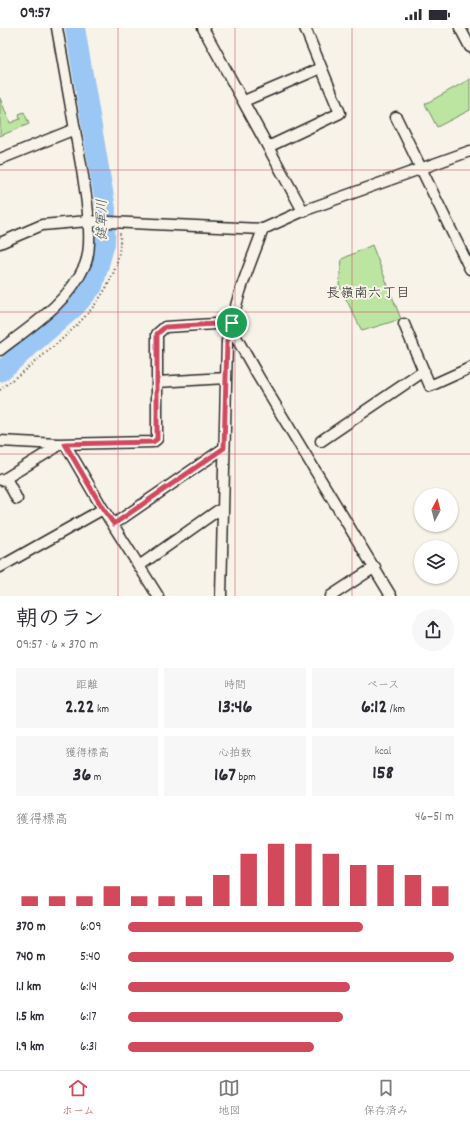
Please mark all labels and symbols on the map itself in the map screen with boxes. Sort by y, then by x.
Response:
water label: 健軍川 [93,199,113,241]
district label: 長嶺南六丁目 [326,284,410,304]
pin [215,306,249,340]
north arrow [414,488,458,532]

